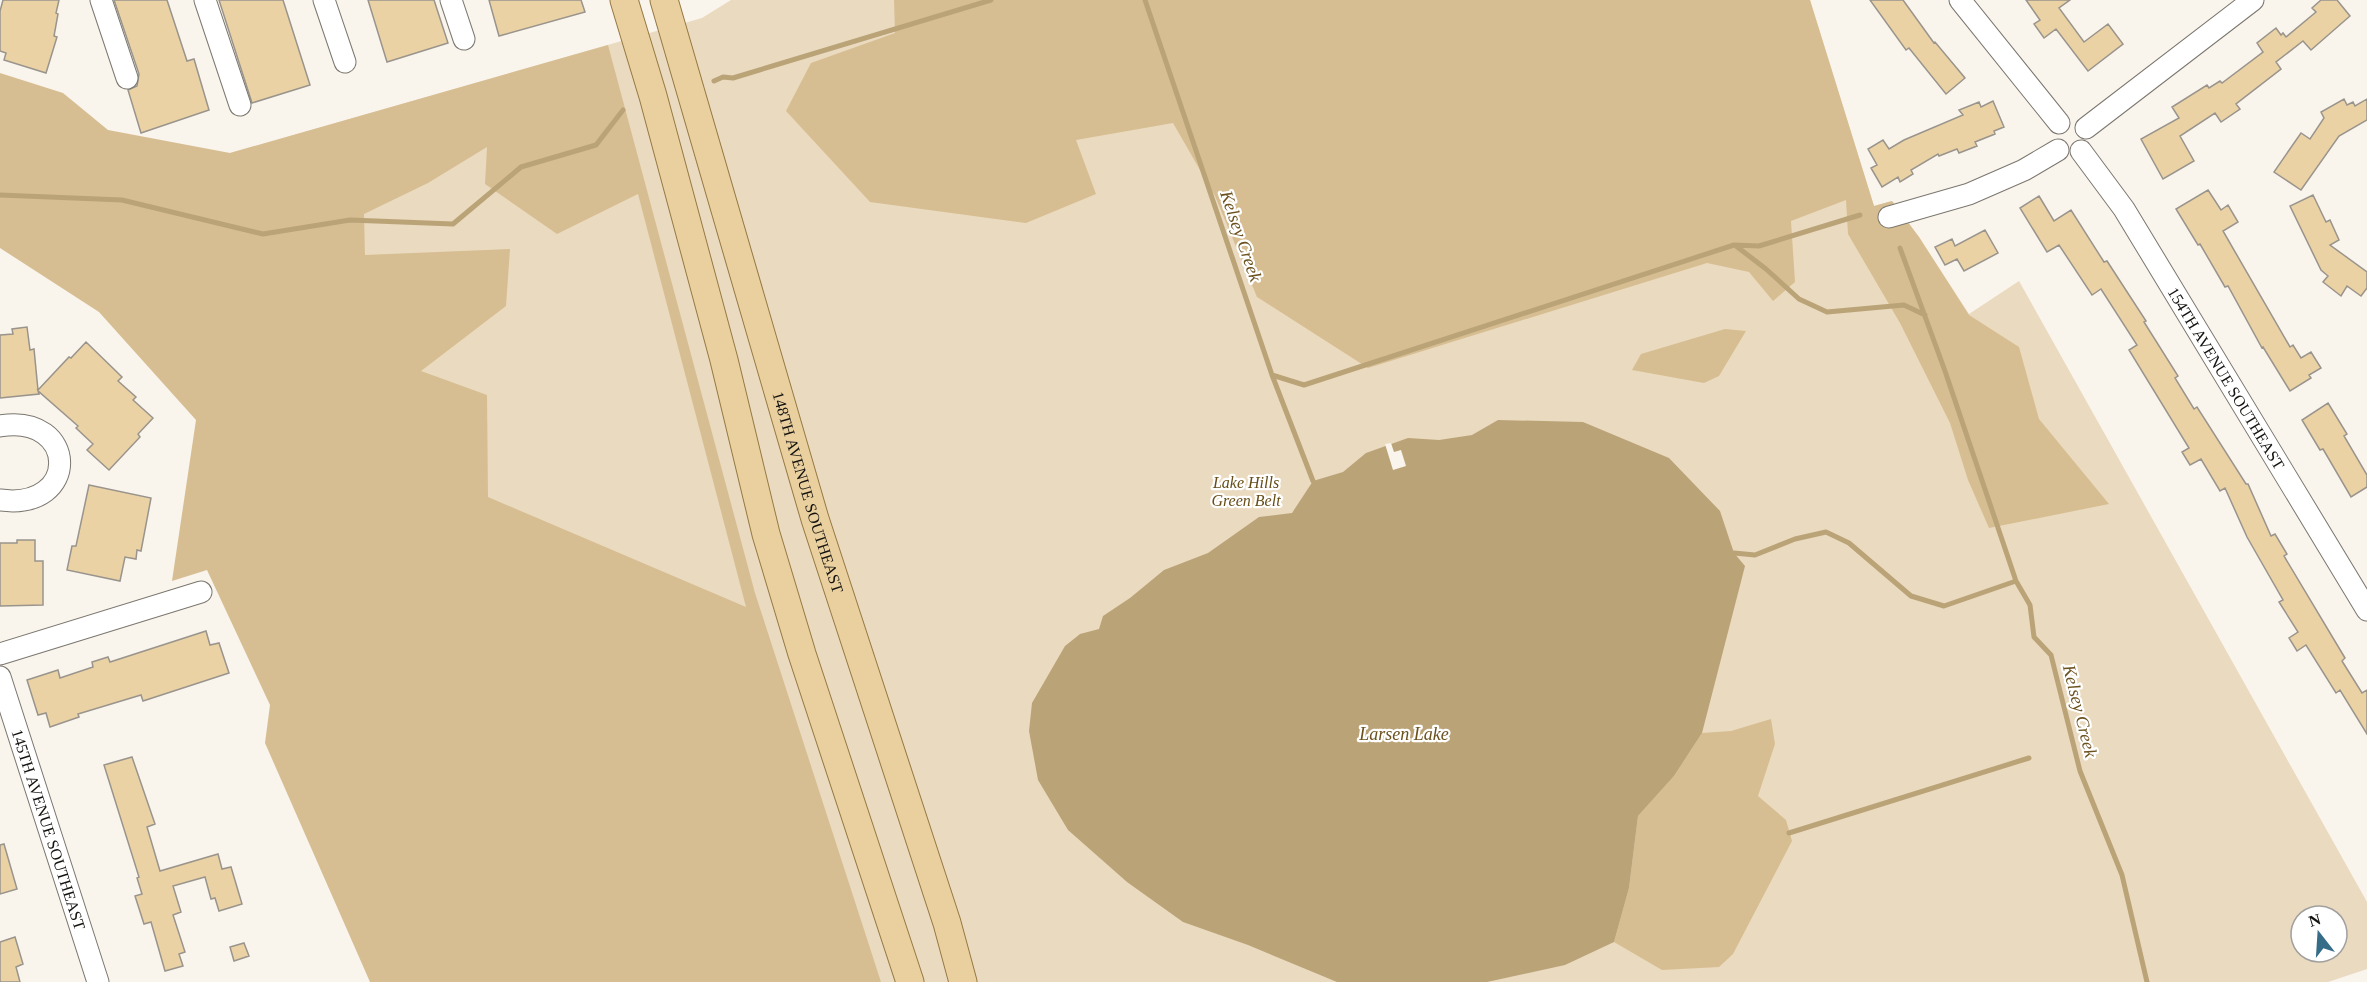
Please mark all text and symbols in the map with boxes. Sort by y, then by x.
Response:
water label: Kelsey Creek [1216,187,1266,285]
street label: 154TH AVENUE SOUTHEAST [2165,284,2288,472]
street label: 148TH AVENUE SOUTHEAST [770,390,847,595]
park label: Lake Hills Green Belt [1211,474,1281,509]
water label: Kelsey Creek [2059,662,2101,760]
water label: Larsen Lake [1358,724,1449,744]
street label: 145TH AVENUE SOUTHEAST [9,727,89,932]
north arrow [2289,904,2349,964]
text: N [2307,910,2323,930]

